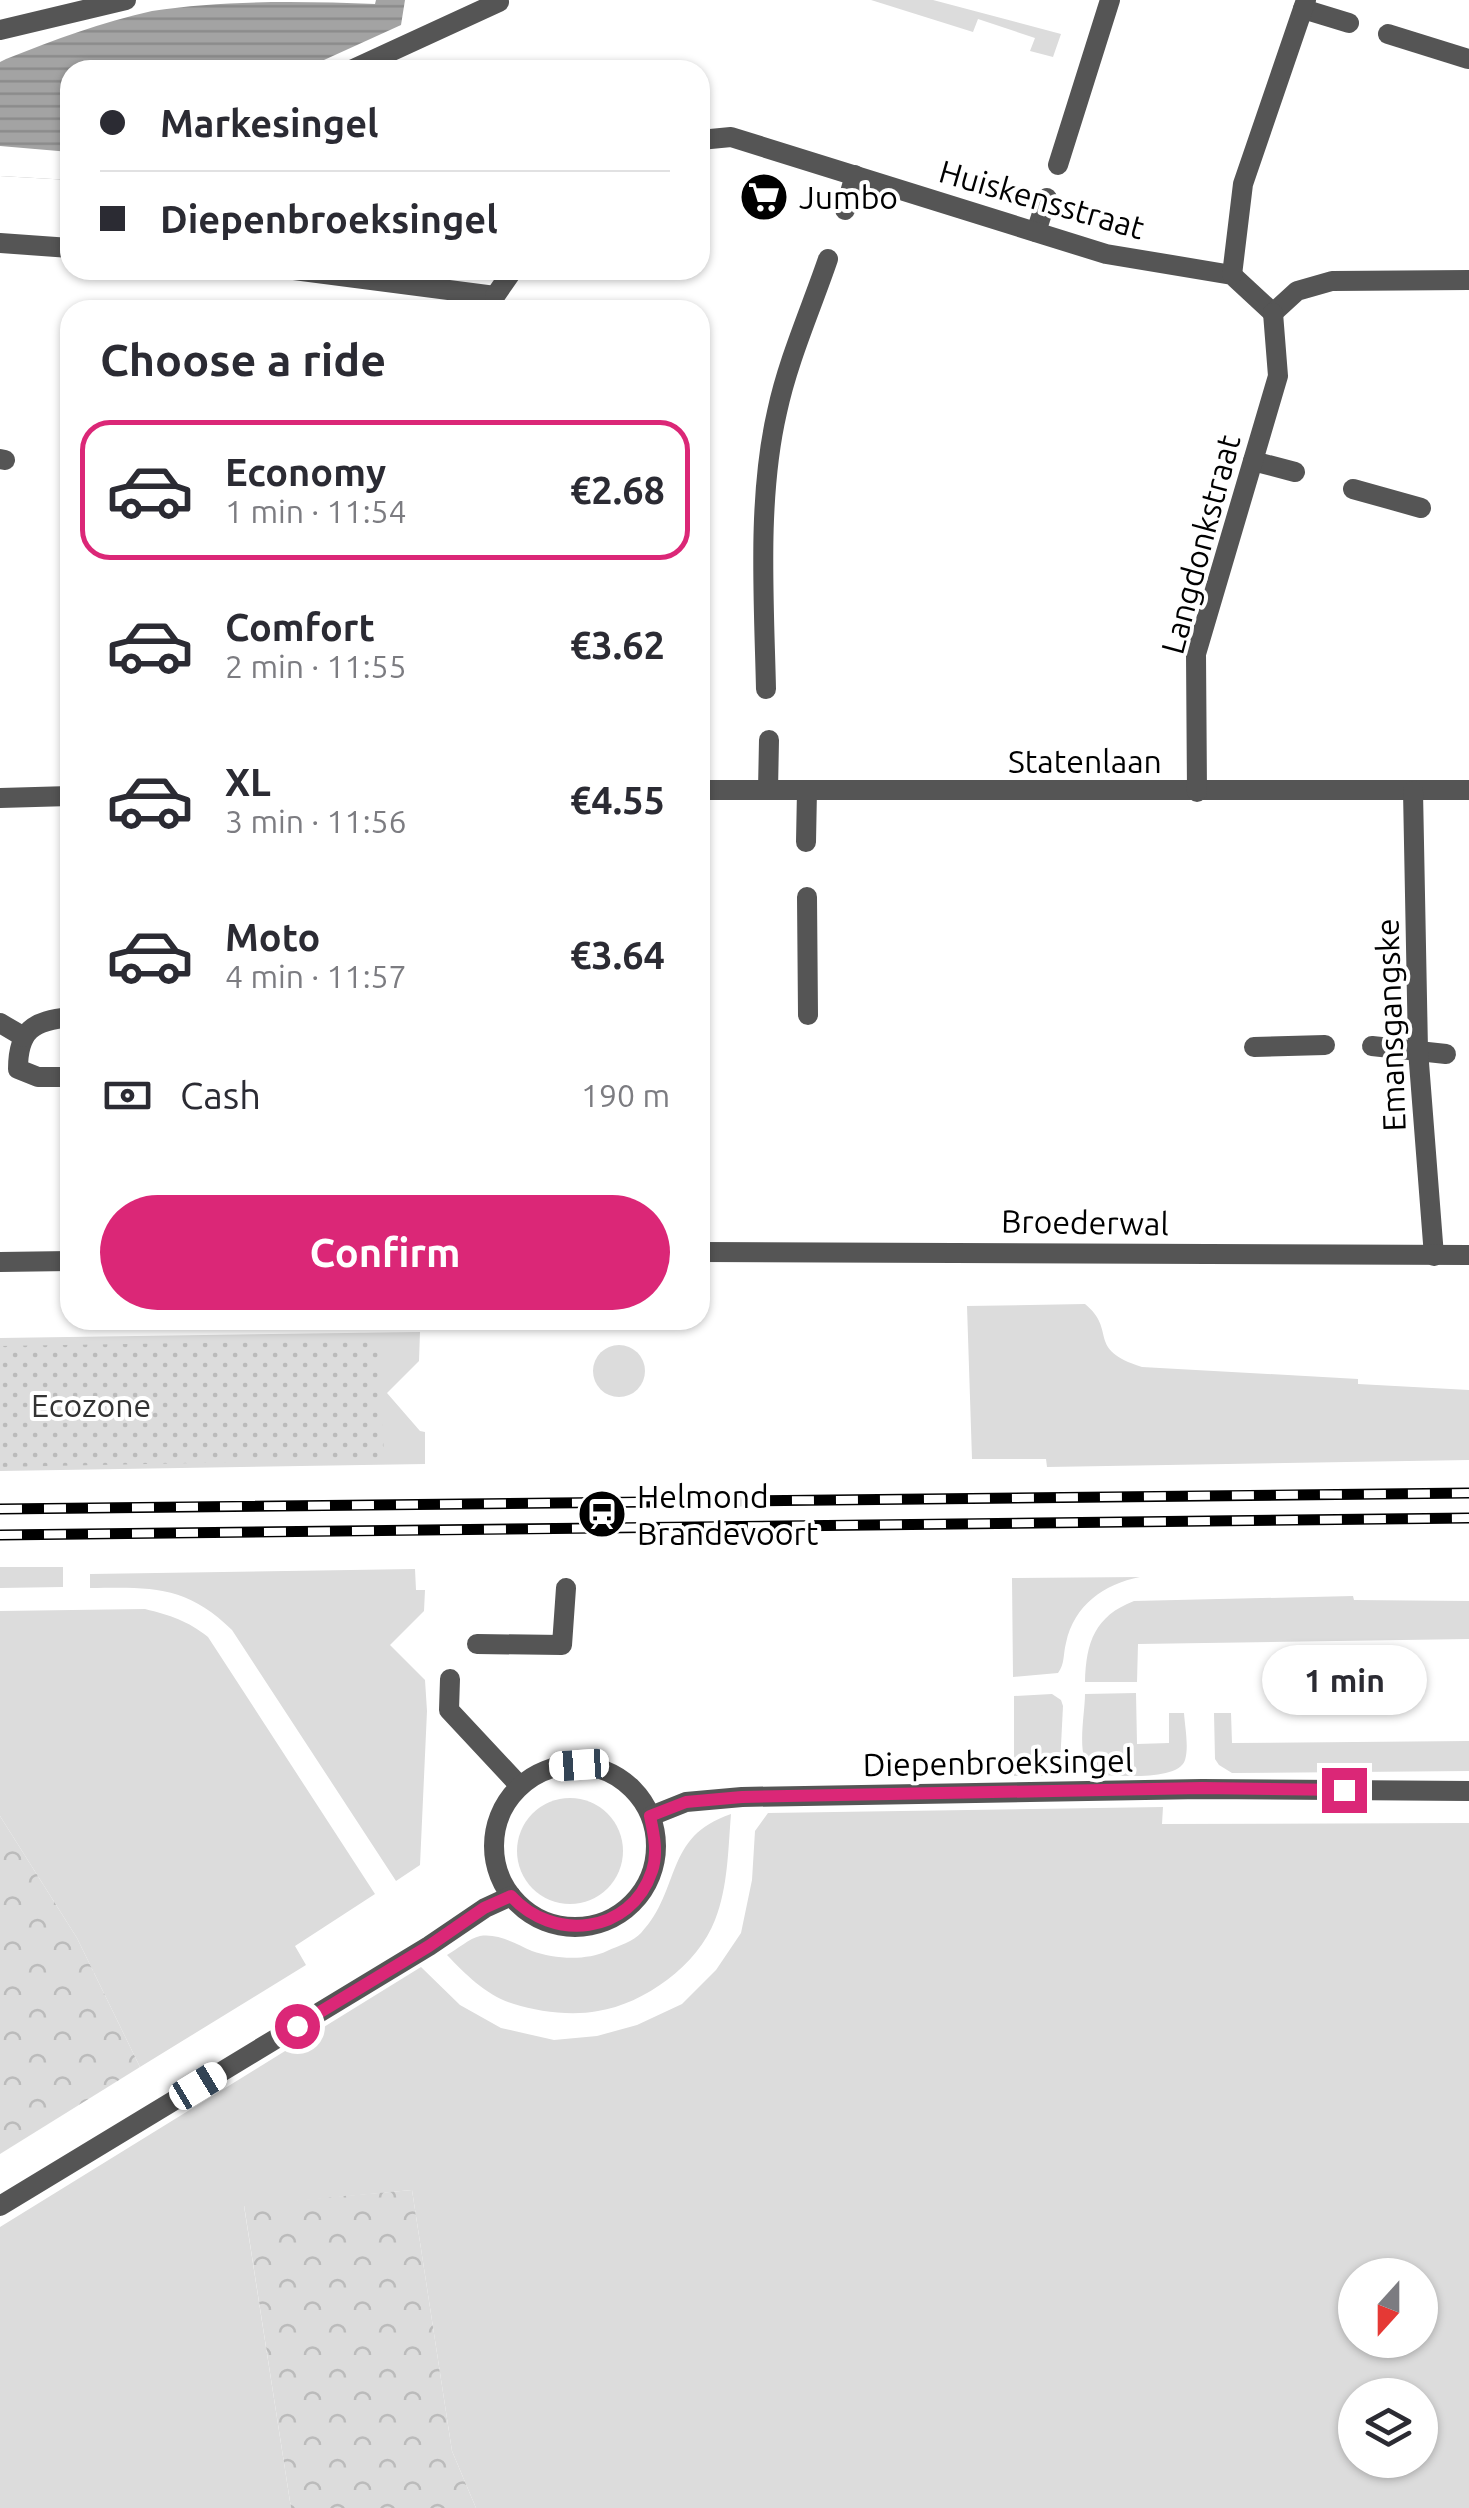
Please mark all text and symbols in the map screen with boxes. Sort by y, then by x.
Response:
text: Markesingel [160,102,379,144]
street label: Huiskensstraat [935,153,1149,246]
supermarket icon: Jumbo [738,171,790,223]
place label: Jumbo [799,179,898,215]
text: Diepenbroeksingel [160,198,498,240]
text: Choose a ride [100,334,386,385]
street label: Langdonkstraat [1153,430,1247,657]
icon: car [105,445,195,535]
text: Economy [225,451,386,493]
text: €2.68 [570,469,665,511]
text: 1 min · 11:54 [225,493,407,529]
icon: car [105,600,195,690]
text: Comfort [225,606,375,648]
text: €3.62 [570,624,665,666]
text: 2 min · 11:55 [225,648,407,684]
street label: Statenlaan [1008,743,1162,779]
icon: car [105,755,195,845]
text: XL [225,761,271,803]
text: €4.55 [570,779,665,821]
text: 3 min · 11:56 [225,803,407,839]
icon: car [105,910,195,1000]
text: Moto [225,916,320,958]
street label: Emansgangske [1368,918,1412,1132]
text: €3.64 [570,934,665,976]
text: 4 min · 11:57 [225,958,407,994]
icon: cash [100,1068,155,1123]
text: Cash [180,1074,261,1116]
text: 190 m [581,1077,670,1113]
button: Confirm [100,1195,670,1310]
street label: Broederwal [1001,1203,1169,1241]
park label: Ecozone [31,1387,151,1423]
place label: Helmond Brandevoort [637,1478,819,1551]
station icon: Helmond Brandevoort [576,1488,628,1540]
callout: 1 min [1262,1645,1426,1715]
text: 1 min [1304,1662,1385,1698]
street label: Diepenbroeksingel [862,1742,1134,1782]
car [548,1748,610,1782]
route end [1322,1768,1367,1813]
route start [275,2004,320,2049]
car [165,2058,231,2114]
north arrow [1338,2258,1438,2358]
map controls [1338,2258,1438,2478]
button: layers [1338,2378,1438,2478]

